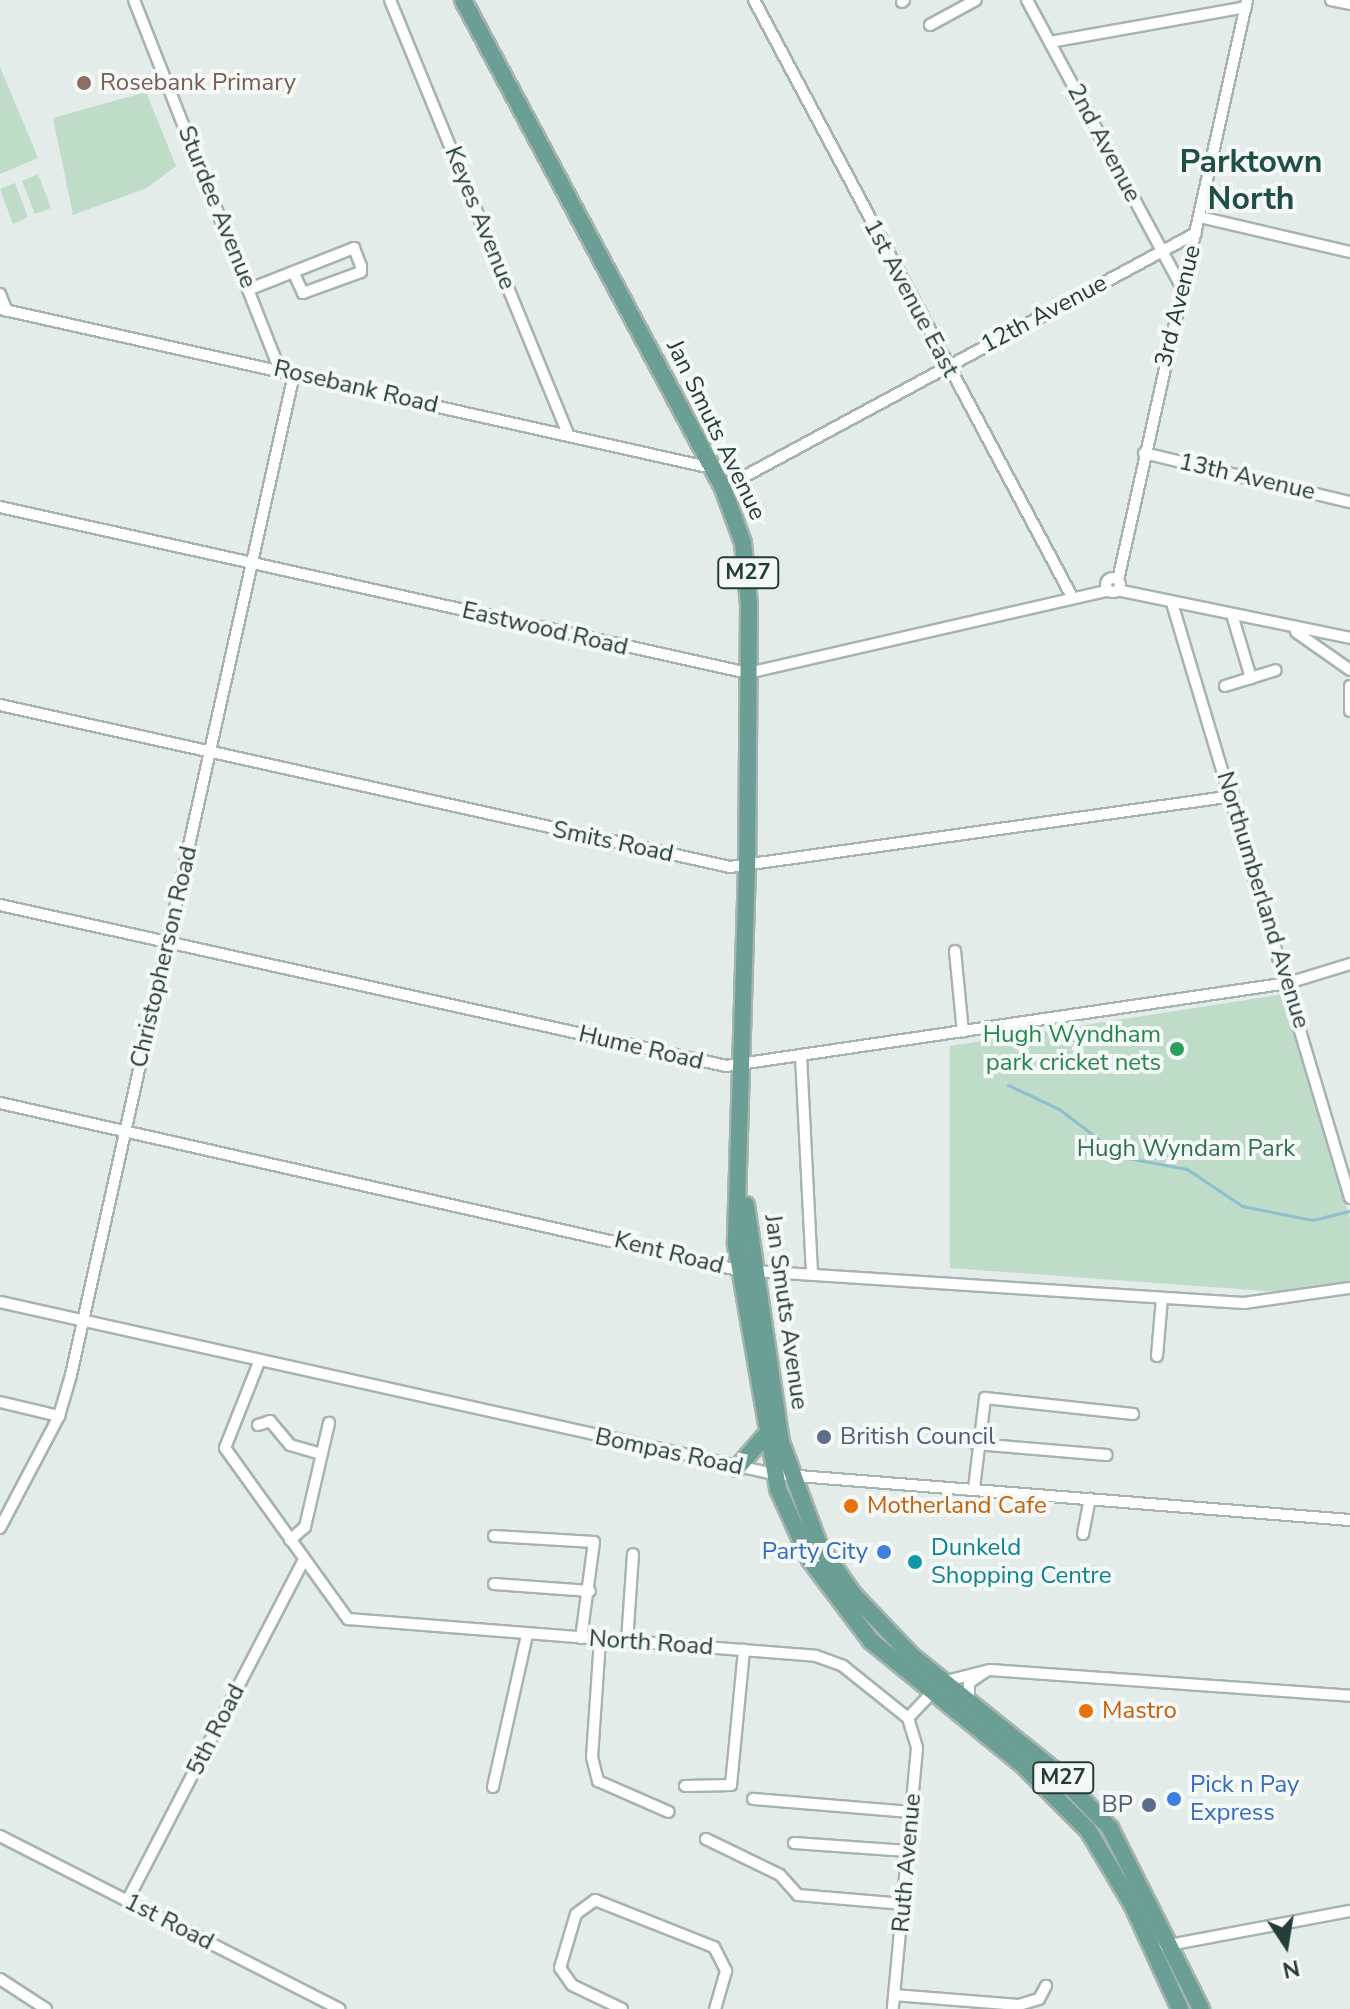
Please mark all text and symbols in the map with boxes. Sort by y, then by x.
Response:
place label: Rosebank Primary [100,69,296,97]
marker: Rosebank Primary [75,74,93,92]
street label: 2nd Avenue [1061,79,1147,207]
street label: Sturdee Avenue [171,122,263,292]
street label: Keyes Avenue [438,142,522,294]
district label: Parktown North [1179,144,1323,219]
street label: 1st Avenue East [857,214,965,382]
street label: 3rd Avenue [1149,242,1207,370]
street label: 12th Avenue [976,269,1112,359]
street label: Jan Smuts Avenue [660,335,772,525]
street label: Rosebank Road [271,354,441,420]
street label: 13th Avenue [1176,447,1318,507]
road number: M27 [716,555,780,591]
street label: Eastwood Road [459,596,631,662]
street label: Northumberland Avenue [1210,768,1316,1032]
street label: Smits Road [550,815,676,869]
street label: Christopherson Road [125,843,203,1071]
street label: Hume Road [576,1020,706,1076]
place label: Hugh Wyndham park cricket nets [983,1021,1161,1077]
marker: Hugh Wyndham park cricket nets [1168,1040,1186,1058]
park label: Hugh Wyndam Park [1077,1135,1295,1163]
street label: Jan Smuts Avenue [758,1213,814,1411]
street label: Kent Road [611,1226,727,1280]
street label: Bompas Road [592,1422,746,1482]
place label: British Council [840,1423,995,1451]
marker: British Council [815,1428,833,1446]
place label: Motherland Cafe [867,1492,1047,1520]
marker: Motherland Cafe [842,1497,860,1515]
place label: Dunkeld Shopping Centre [931,1534,1111,1590]
place label: Party City [762,1538,868,1566]
marker: Party City [875,1543,893,1561]
marker: Dunkeld Shopping Centre [906,1553,924,1571]
street label: North Road [588,1624,714,1662]
street label: 5th Road [181,1680,251,1780]
place label: Mastro [1102,1697,1177,1725]
marker: Mastro [1077,1702,1095,1720]
road number: M27 [1031,1760,1095,1796]
place label: Pick n Pay Express [1190,1771,1299,1827]
marker: Pick n Pay Express [1165,1790,1183,1808]
place label: BP [1102,1791,1133,1819]
street label: Ruth Avenue [887,1792,927,1934]
marker: BP [1140,1796,1158,1814]
street label: 1st Road [120,1887,218,1957]
north arrow [1246,1905,1326,1985]
text: N [1280,1952,1302,1985]

